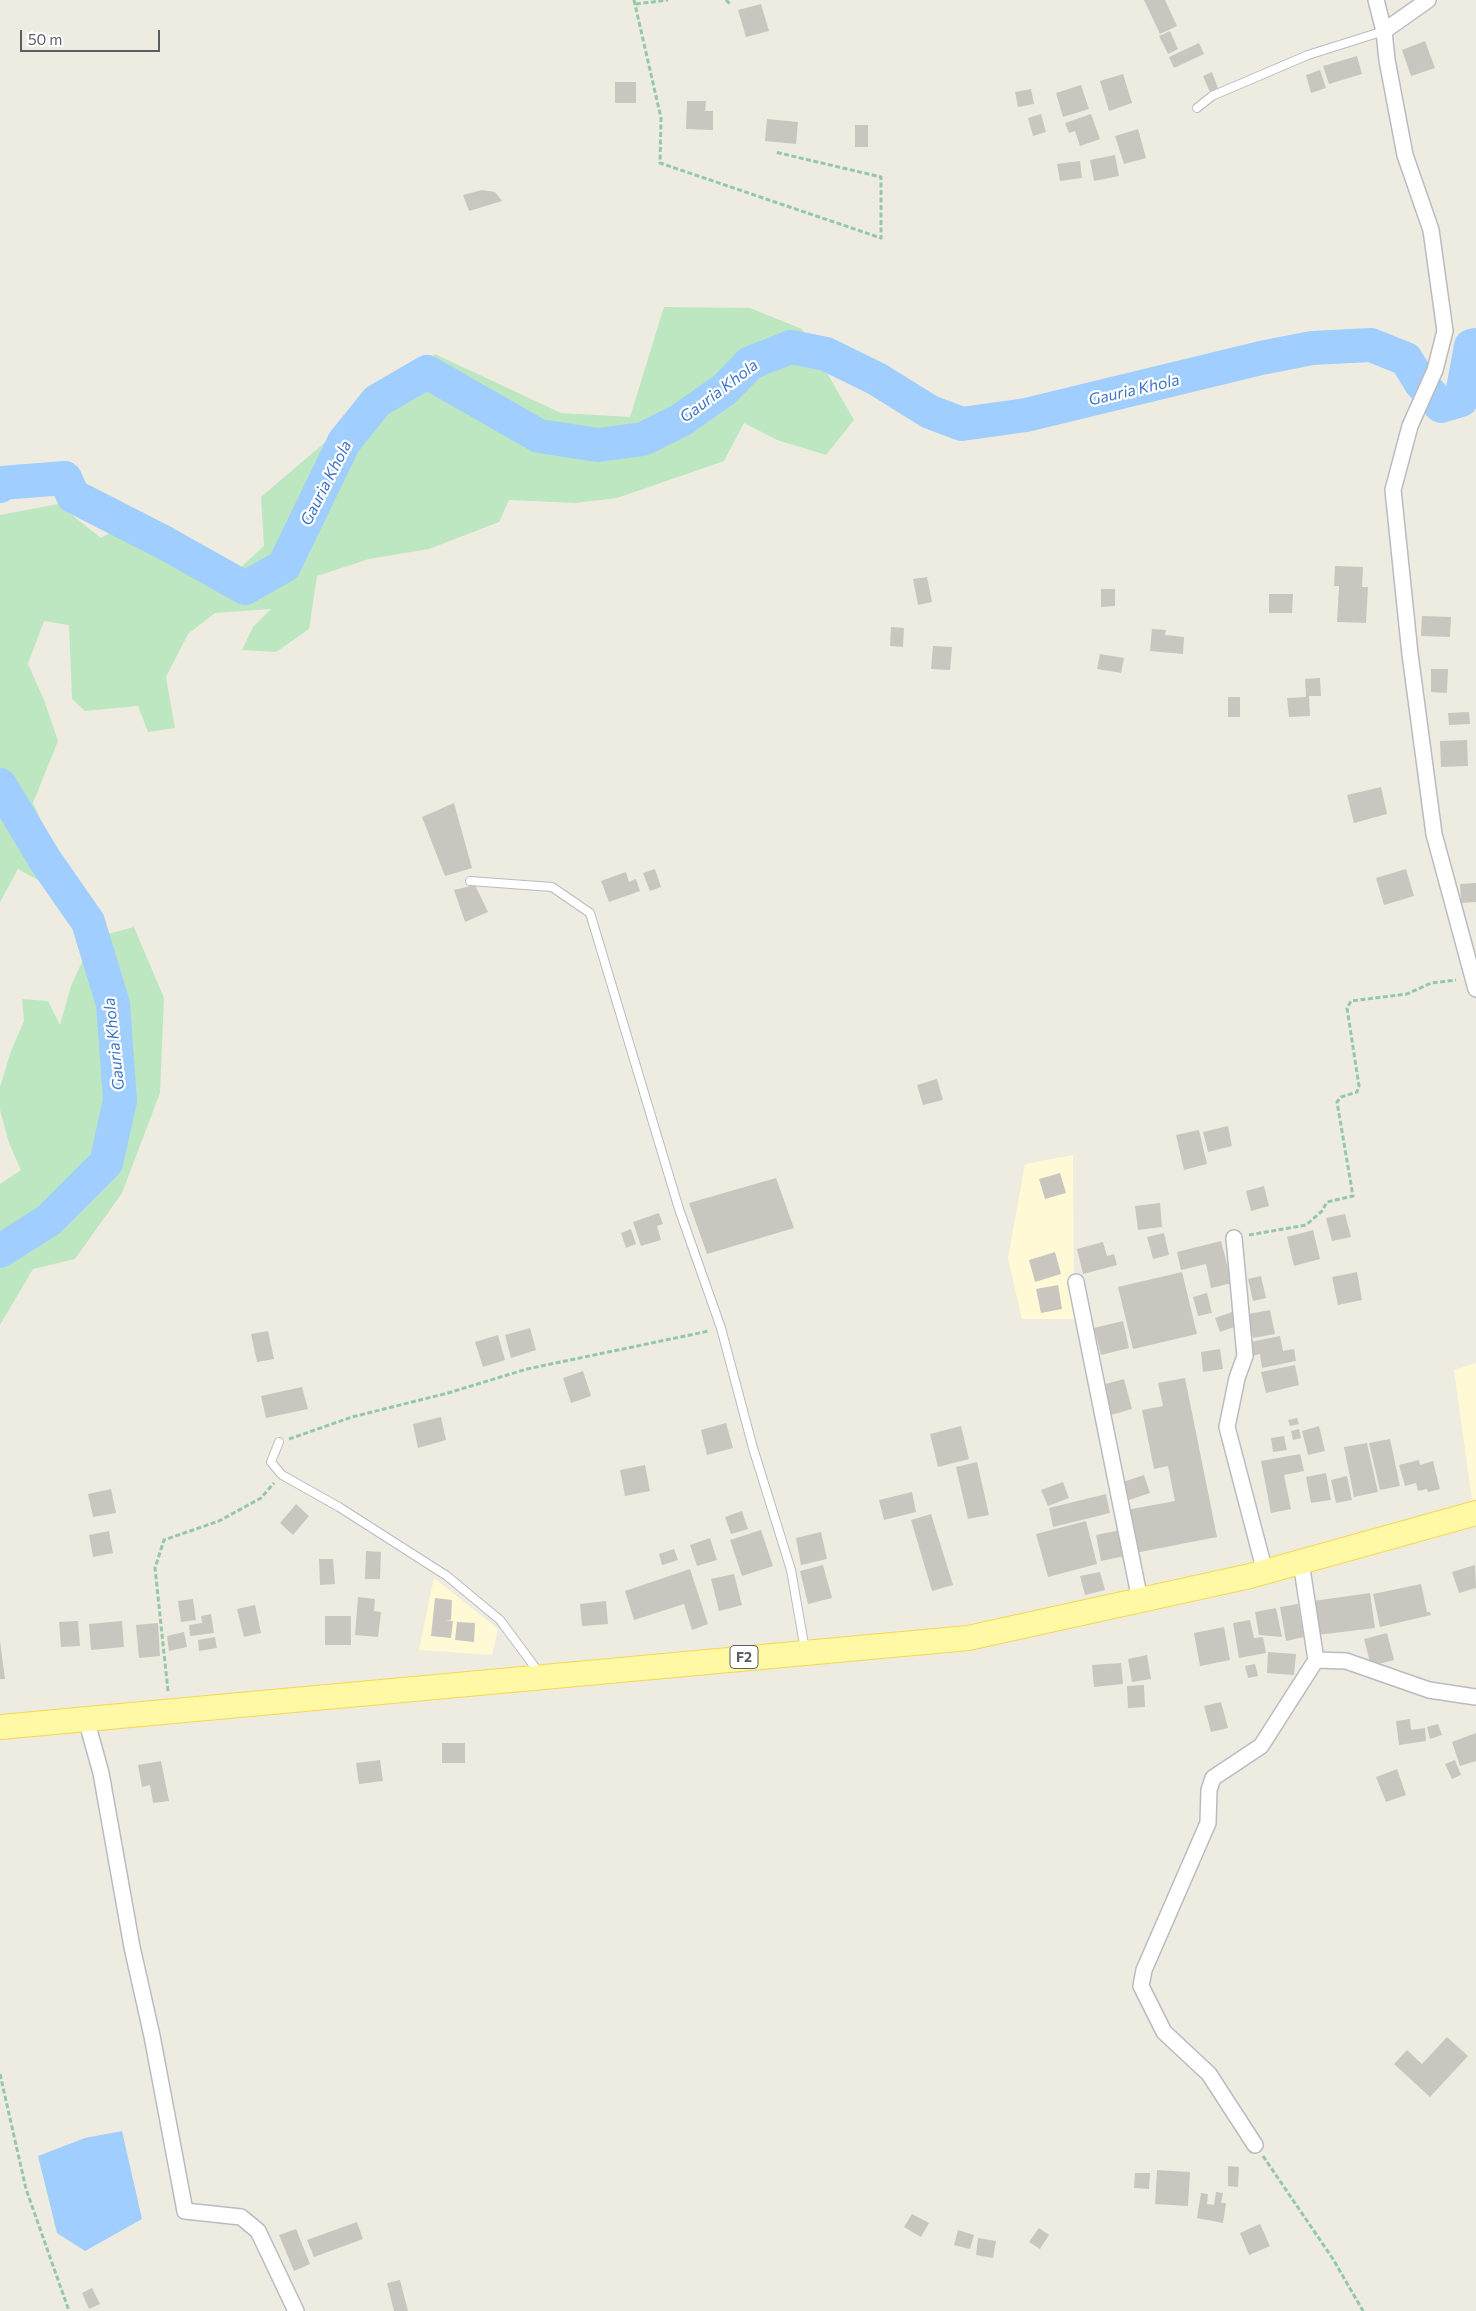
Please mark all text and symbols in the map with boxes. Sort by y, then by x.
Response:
scale bar [22,20,162,52]
text: 50 m [28,30,62,48]
water label: Gauria Khola [676,355,762,427]
water label: Gauria Khola [1087,370,1181,410]
water label: Gauria Khola [296,437,356,529]
water label: Gauria Khola [100,997,128,1091]
road number: F2 [730,1645,758,1668]

